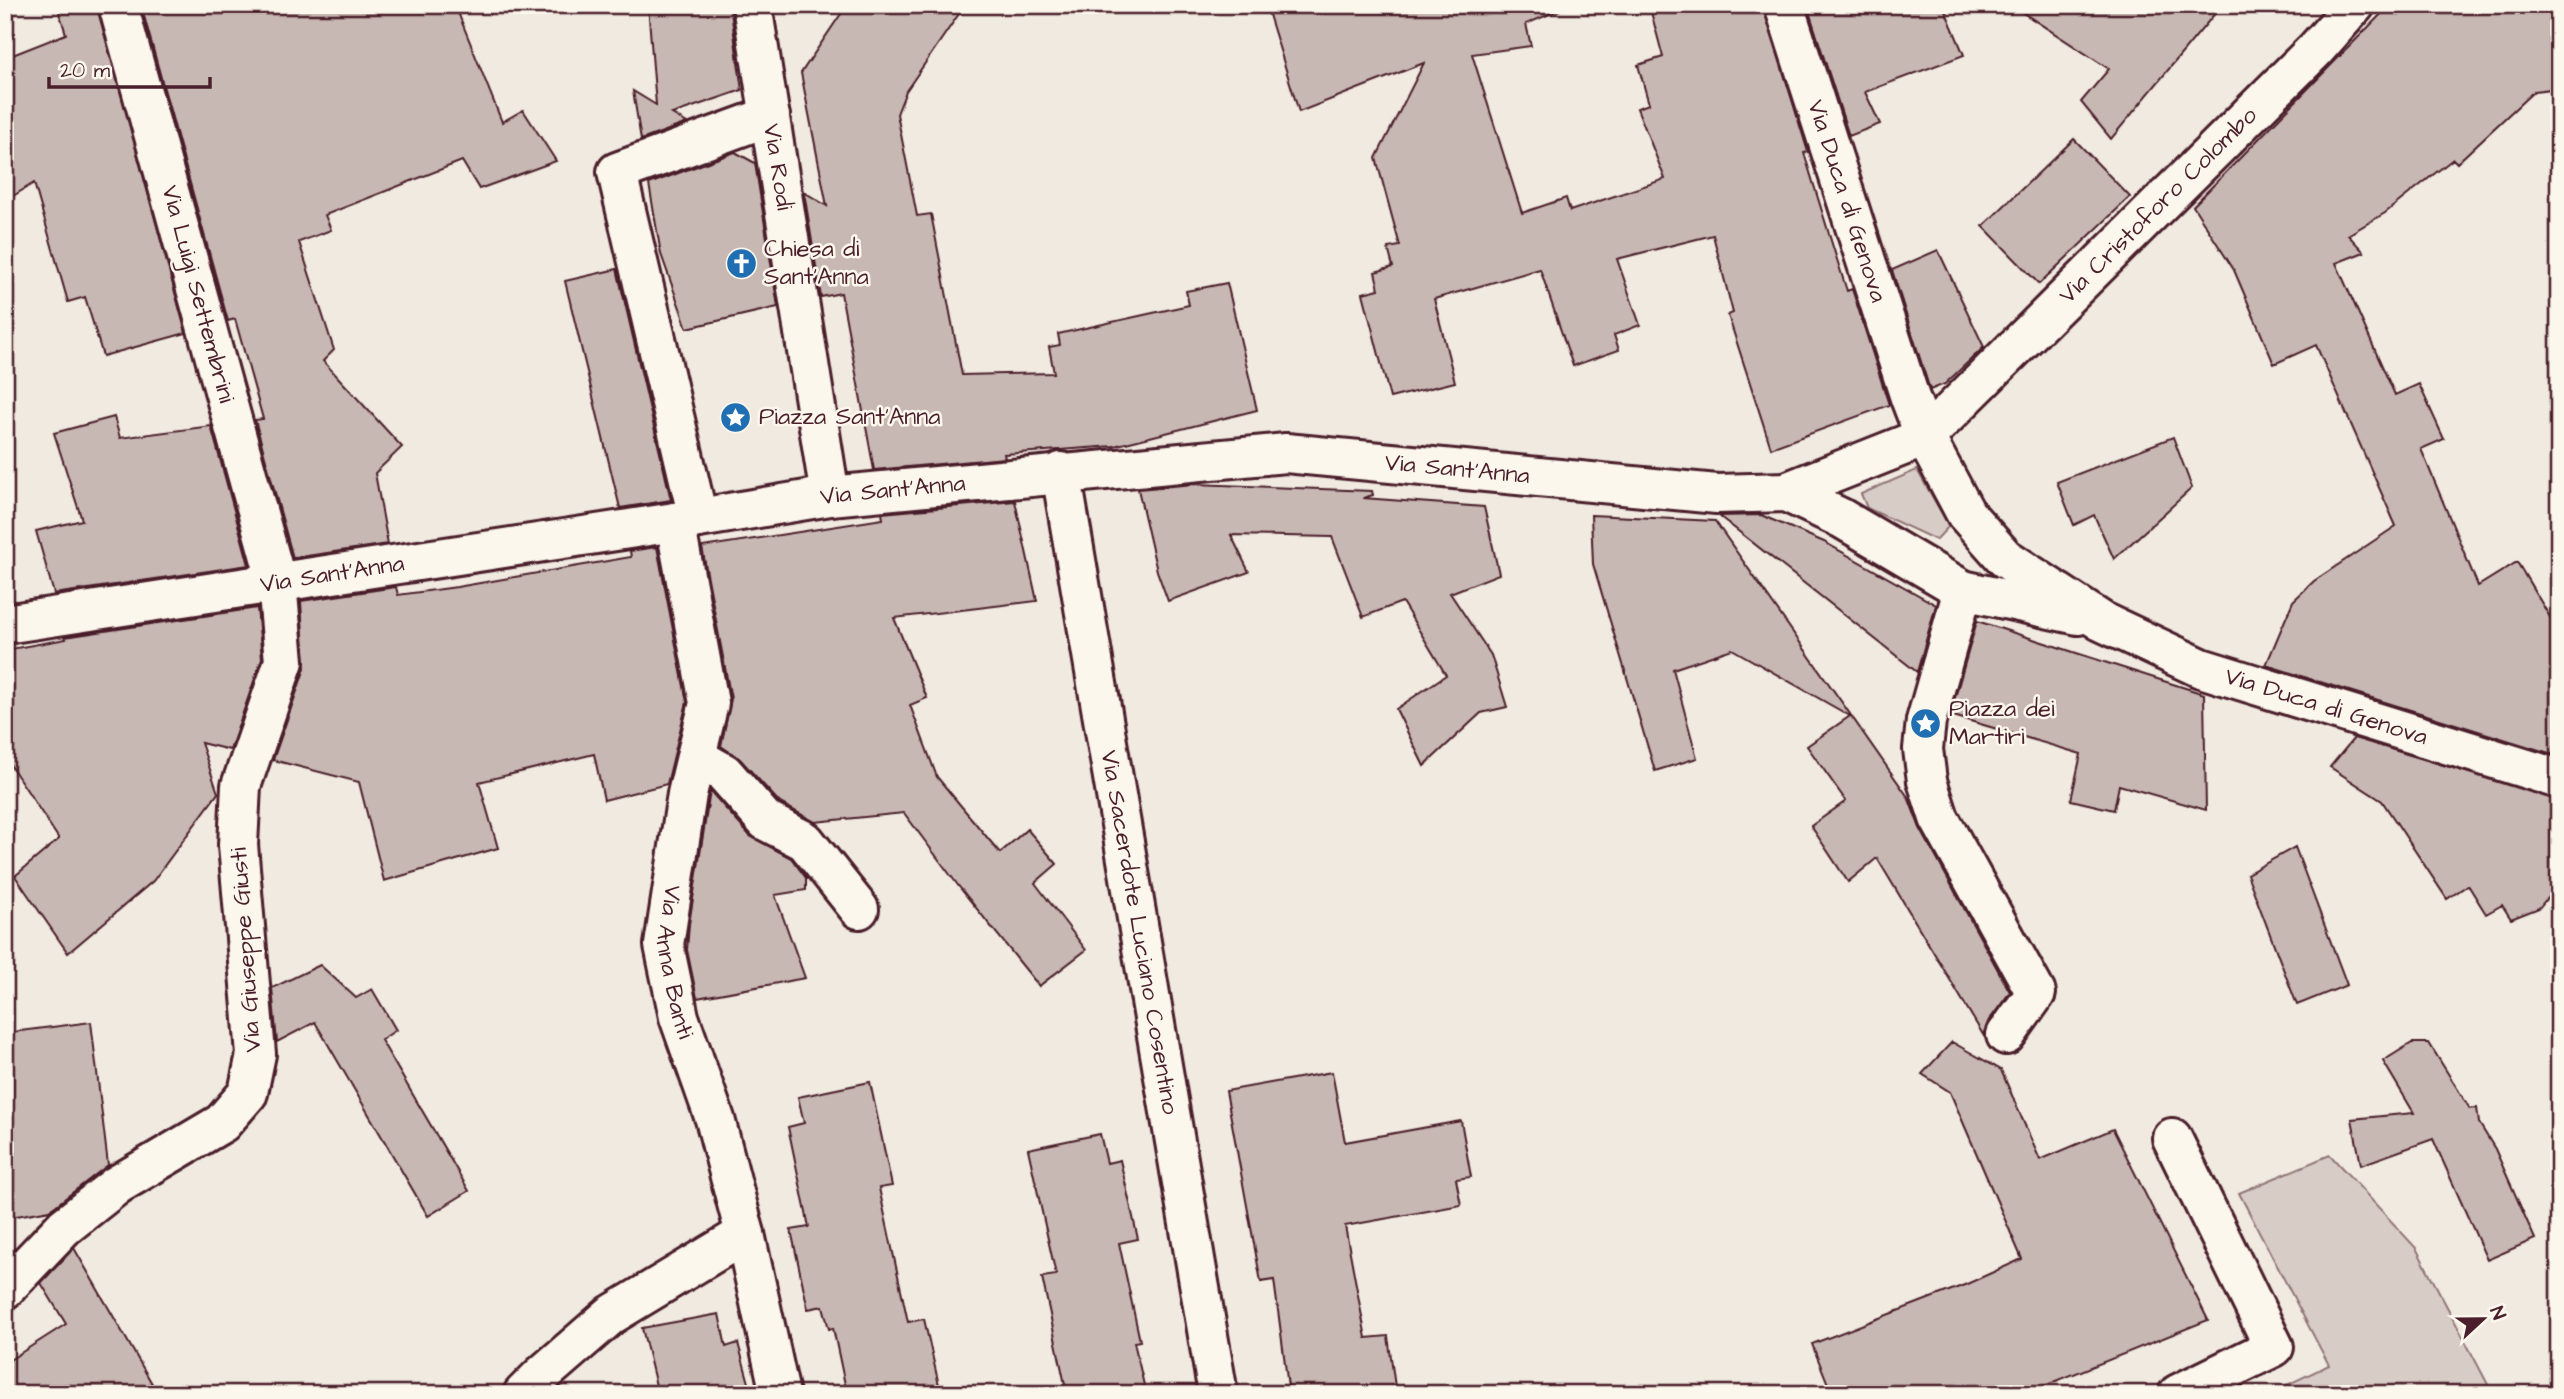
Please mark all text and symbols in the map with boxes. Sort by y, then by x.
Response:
scale bar [49,46,210,90]
text: 20 m [60,56,111,85]
street label: Via Duca di Genova [1799,96,1895,307]
street label: Via Cristoforo Colombo [2051,99,2265,312]
street label: Via Rodi [754,121,801,213]
street label: Via Luigi Settembrini [152,181,244,407]
place label: Chiesa di Sant'Anna [764,232,869,294]
church icon: Chiesa di Sant'Anna [724,246,758,280]
place icon: Piazza Sant'Anna [719,400,753,434]
place label: Piazza Sant'Anna [759,400,941,434]
street label: Via Sant'Anna [1383,445,1531,493]
street label: Via Sant'Anna [818,466,967,514]
street label: Via Sant'Anna [258,546,407,602]
street label: Via Duca di Genova [2221,659,2432,754]
place label: Piazza dei Martiri [1949,692,2055,754]
place icon: Piazza dei Martiri [1909,706,1943,740]
street label: Via Sacerdote Luciano Cosentino [1092,748,1187,1118]
street label: Via Giuseppe Giusti [222,846,270,1053]
street label: Via Anna Banti [646,882,703,1044]
north arrow [2448,1284,2518,1354]
text: N [2483,1303,2512,1324]

